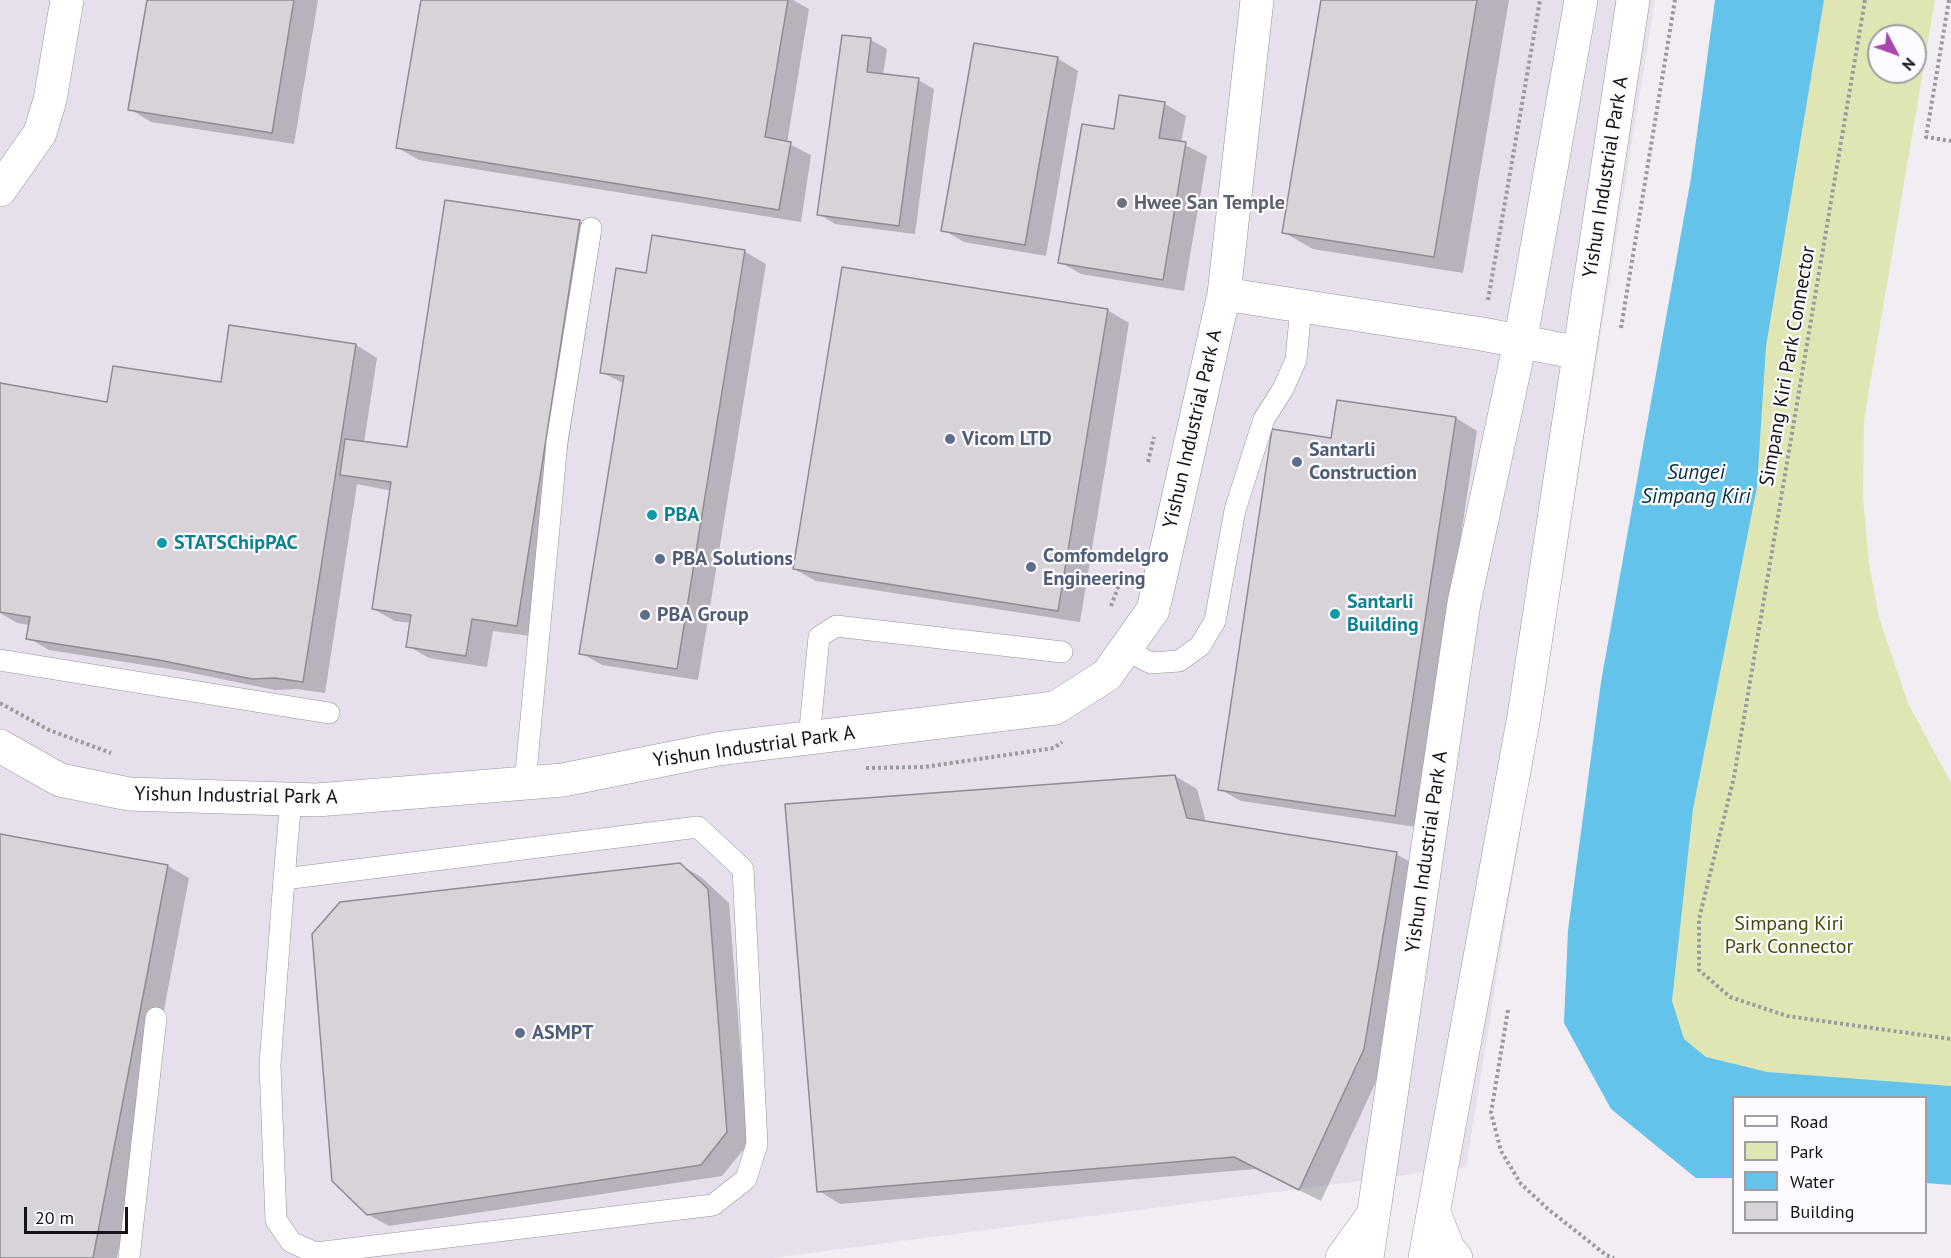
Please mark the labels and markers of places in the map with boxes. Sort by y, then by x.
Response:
place label: Hwee San Temple [1134,191,1285,215]
marker: Hwee San Temple [1115,196,1129,210]
place label: Vicom LTD [962,427,1052,451]
marker: Vicom LTD [943,432,957,446]
place label: Santarli Construction [1309,438,1417,485]
marker: Santarli Construction [1290,455,1304,469]
place label: PBA [664,503,699,527]
marker: PBA [645,508,659,522]
place label: STATSChipPAC [174,531,298,555]
marker: STATSChipPAC [155,536,169,550]
place label: Comfomdelgro Engineering [1043,544,1169,591]
place label: PBA Solutions [672,547,793,571]
marker: PBA Solutions [653,552,667,566]
marker: Comfomdelgro Engineering [1024,560,1038,574]
place label: Santarli Building [1347,590,1419,637]
place label: PBA Group [657,603,749,627]
marker: Santarli Building [1328,607,1342,621]
marker: PBA Group [638,608,652,622]
place label: ASMPT [532,1021,593,1045]
marker: ASMPT [513,1026,527,1040]

